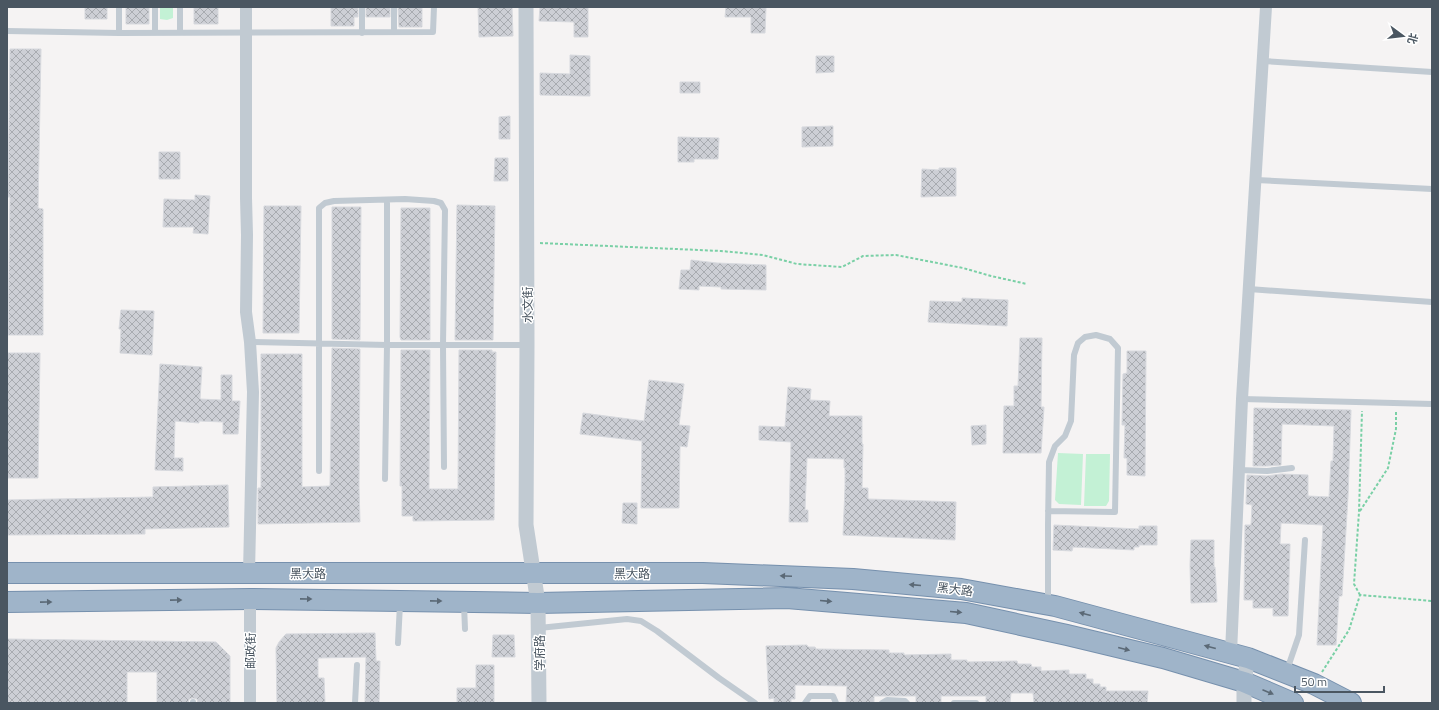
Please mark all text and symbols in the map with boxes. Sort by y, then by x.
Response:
north arrow [1383,16,1423,56]
text: 北 [1404,31,1422,46]
street label: 水文街 [518,287,537,323]
street label: 黑大路 [290,564,326,583]
street label: 黑大路 [614,564,650,583]
one-way arrow [780,573,792,580]
street label: 黑大路 [936,577,974,601]
one-way arrow [909,581,922,588]
one-way arrow [300,596,312,603]
one-way arrow [170,597,183,603]
one-way arrow [40,598,52,605]
one-way arrow [430,598,443,604]
one-way arrow [820,598,832,604]
one-way arrow [950,609,962,615]
one-way arrow [1078,611,1090,617]
street label: 邮政街 [241,633,260,669]
street label: 学府路 [530,635,549,671]
one-way arrow [1204,644,1217,650]
one-way arrow [1117,646,1130,652]
scale bar [1295,668,1384,694]
text: 50 m [1301,672,1327,691]
one-way arrow [1263,690,1275,696]

